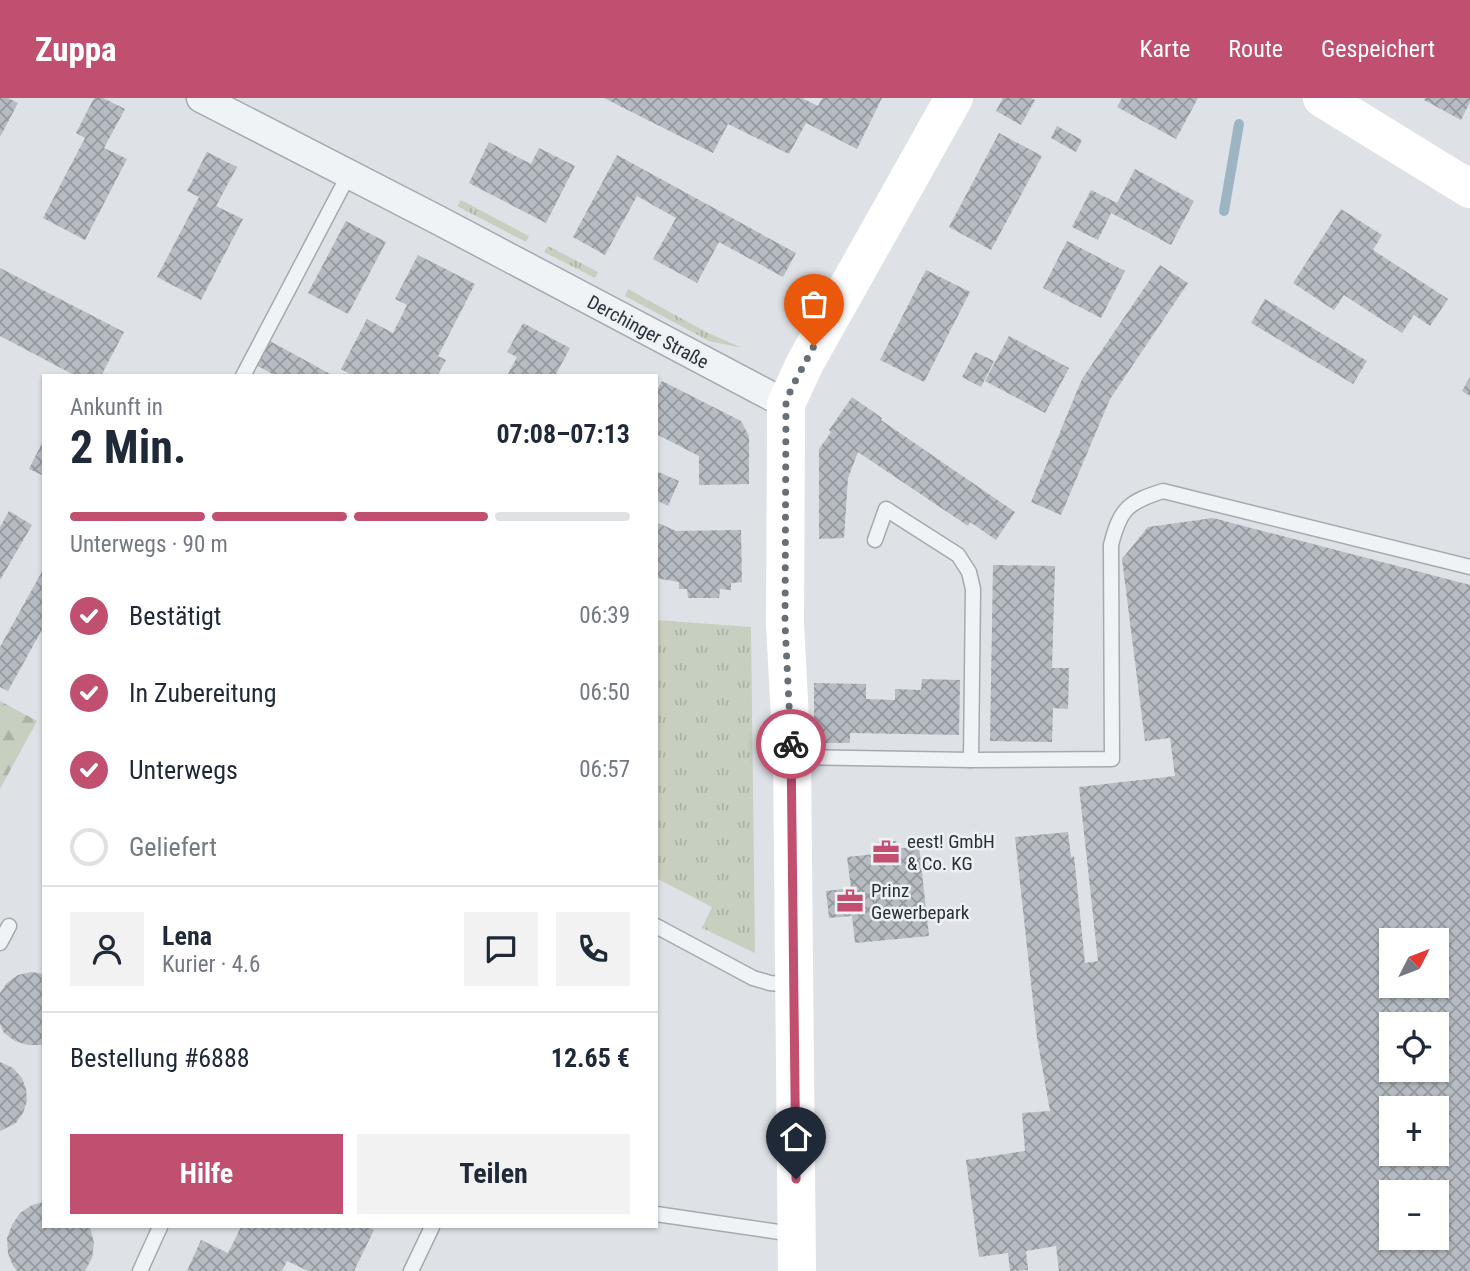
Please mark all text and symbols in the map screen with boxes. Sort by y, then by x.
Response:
text: Zuppa [35,30,117,69]
text: Karte [1140,35,1190,63]
text: Route [1228,35,1283,63]
text: Gespeichert [1321,35,1435,63]
pin [784,274,844,346]
icon: bag [795,285,833,323]
street label: Derchinger Straße [583,290,713,374]
text: Ankunft in [70,394,163,421]
text: 07:08–07:13 [496,419,630,449]
text: 2 Min. [70,420,186,474]
text: Unterwegs · 90 m [70,531,228,558]
icon: check [70,597,108,635]
text: Bestätigt [129,601,222,631]
text: 06:39 [579,602,630,629]
icon: check [70,674,108,712]
text: In Zubereitung [129,678,277,708]
text: 06:50 [579,679,630,706]
courier [756,709,826,779]
icon: bike [772,725,810,763]
icon: check [70,751,108,789]
text: Unterwegs [129,755,238,785]
text: 06:57 [579,756,630,783]
place label: eest! GmbH & Co. KG [907,830,995,875]
text: Geliefert [129,832,217,862]
office icon: eest! GmbH & Co. KG [871,837,901,867]
place label: Prinz Gewerbepark [871,879,970,924]
office icon: Prinz Gewerbepark [835,886,865,916]
button: person [70,912,144,986]
button: chat [464,912,538,986]
button: phone [556,912,630,986]
text: Lena [162,921,212,951]
north arrow [1379,928,1449,998]
map controls [1379,928,1449,1250]
text: Kurier · 4.6 [162,951,260,978]
button: locate [1379,1012,1449,1082]
text: Bestellung #6888 [70,1043,250,1073]
text: 12.65 € [551,1043,630,1073]
button: + [1379,1096,1449,1166]
pin [766,1107,826,1179]
icon: home [777,1118,815,1156]
button: Hilfe [70,1134,343,1214]
button: Teilen [357,1134,630,1214]
button: − [1379,1180,1449,1250]

